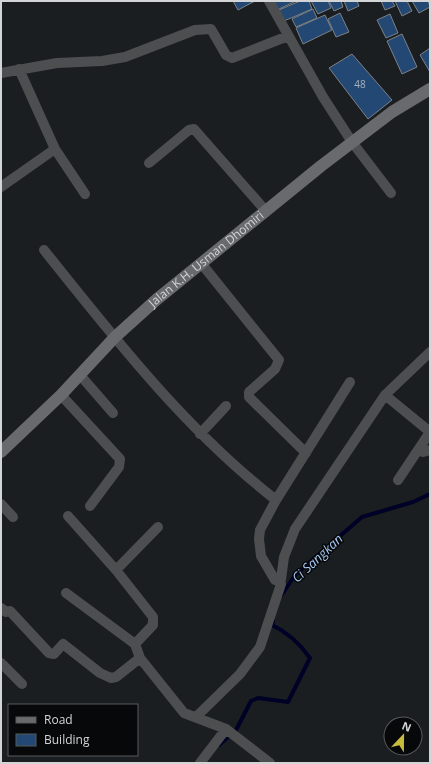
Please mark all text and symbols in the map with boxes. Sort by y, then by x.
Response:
house number: 48 [354,77,366,91]
street label: Jalan K.H. Usman Dhomiri [144,207,267,311]
water label: Ci Sangkan [288,530,346,586]
legend [8,704,138,756]
text: Road [44,711,73,728]
north arrow [383,716,423,756]
text: N [400,718,414,735]
text: Building [44,731,90,748]

